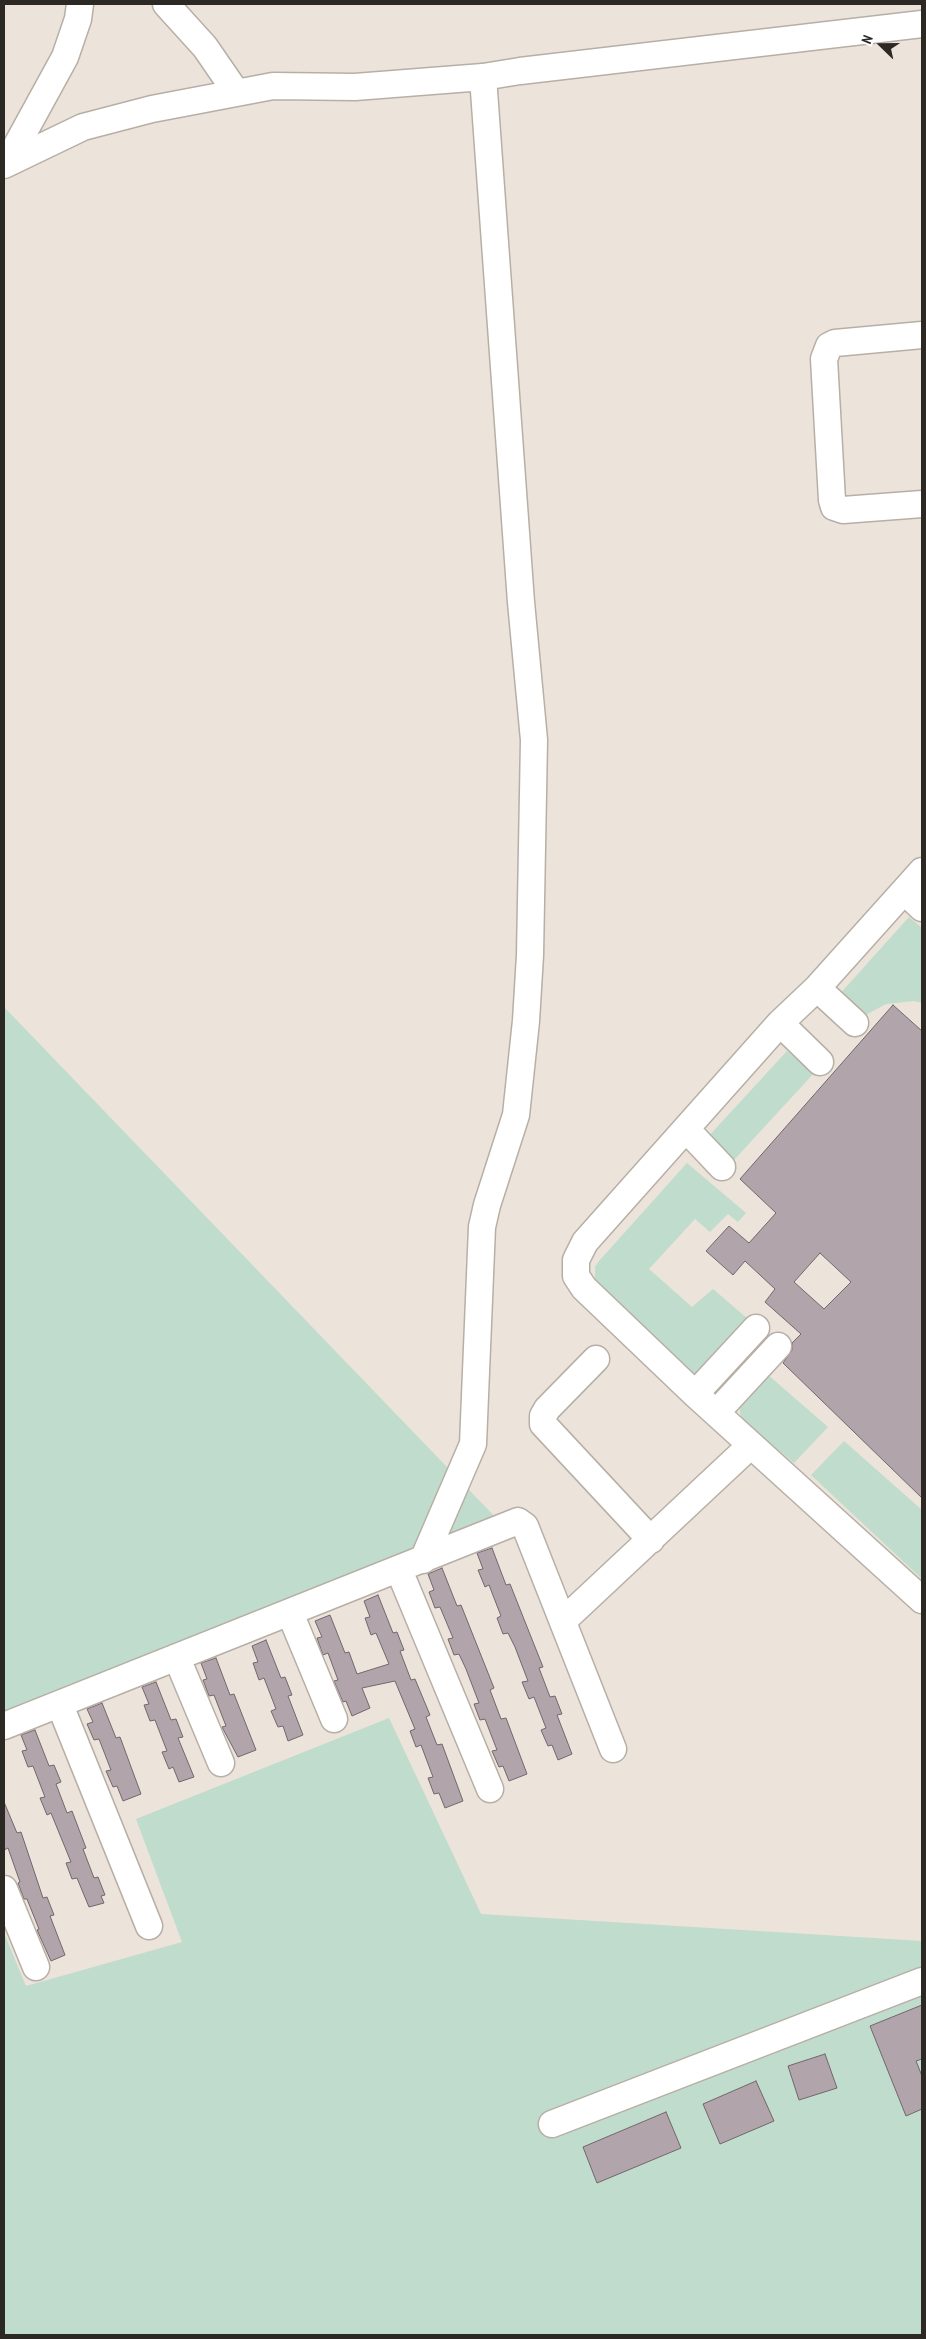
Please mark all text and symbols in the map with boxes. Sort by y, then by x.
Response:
north arrow [856,20,906,70]
text: N [857,33,877,46]

